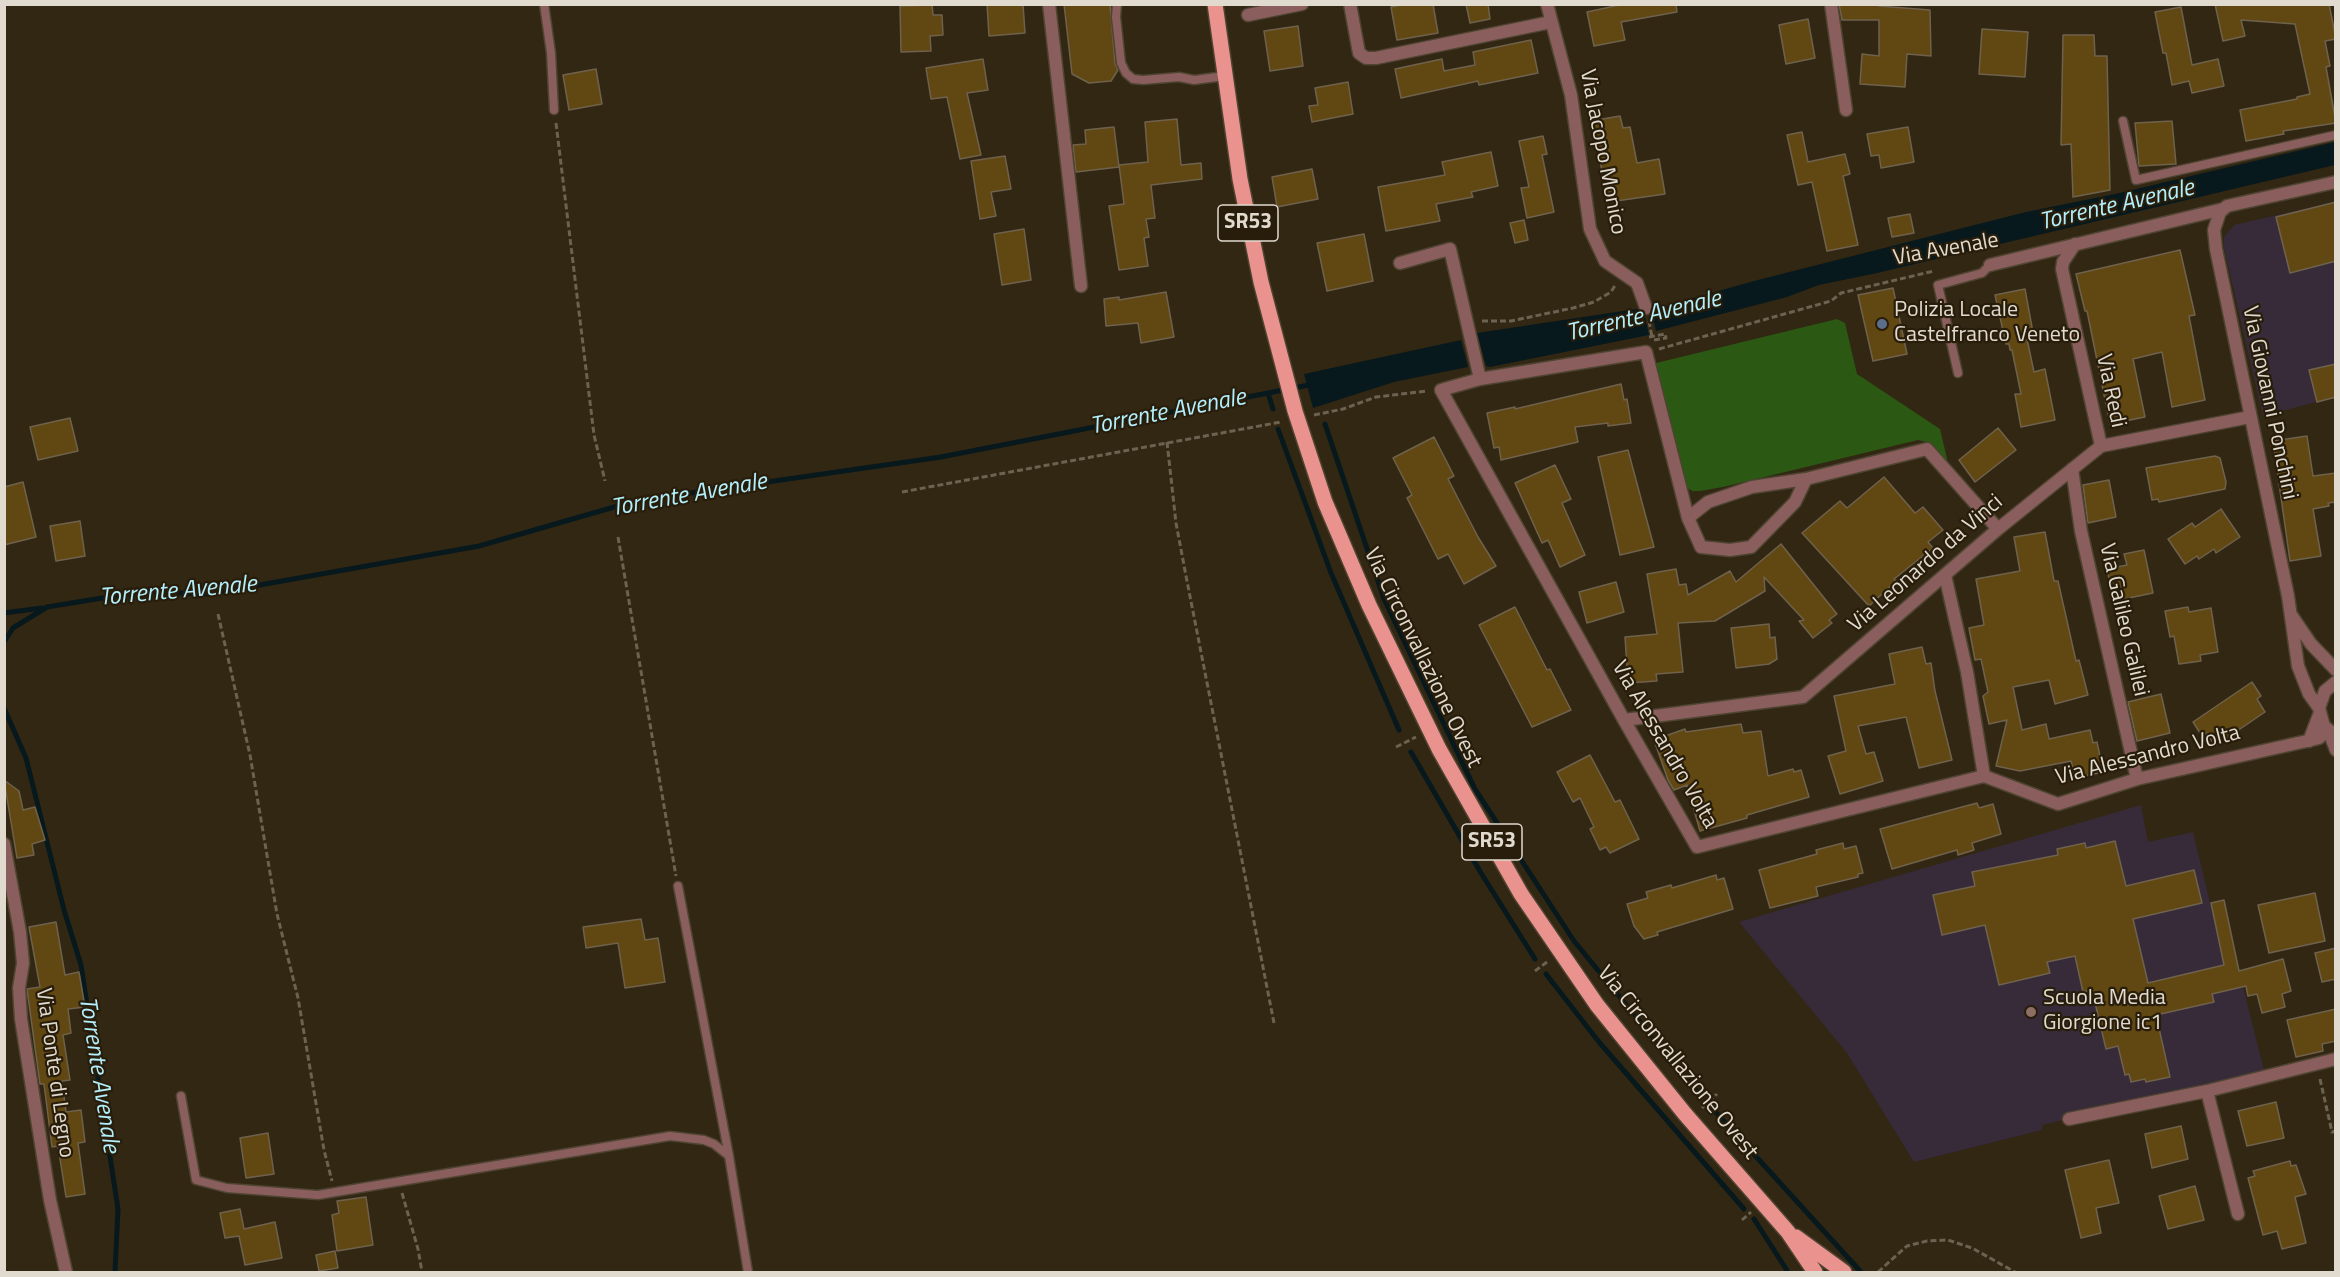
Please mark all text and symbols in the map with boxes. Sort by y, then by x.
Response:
street label: Via Jacopo Monico [1573,67,1631,237]
water label: Torrente Avenale [2037,174,2197,238]
road number: SR53 [1218,205,1278,241]
street label: Via Avenale [1891,228,2001,272]
water label: Torrente Avenale [1564,285,1724,349]
place label: Polizia Locale Castelfranco Veneto [1894,298,2080,350]
street label: Via Giovanni Ponchini [2236,304,2302,502]
marker: Polizia Locale Castelfranco Veneto [1875,317,1889,331]
street label: Via Redi [2089,352,2131,430]
water label: Torrente Avenale [1088,384,1248,442]
water label: Torrente Avenale [609,468,769,524]
street label: Via Leonardo da Vinci [1843,490,2009,638]
street label: Via Galileo Galilei [2093,541,2153,699]
street label: Via Circonvallazione Ovest [1357,544,1487,772]
water label: Torrente Avenale [98,571,258,613]
street label: Via Alessandro Volta [1605,657,1723,833]
street label: Via Alessandro Volta [2053,720,2243,792]
road number: SR53 [1462,824,1522,860]
street label: Via Circonvallazione Ovest [1591,961,1763,1165]
street label: Via Ponte di Legno [29,986,79,1160]
place label: Scuola Media Giorgione ic1 [2043,986,2166,1038]
water label: Torrente Avenale [71,995,125,1155]
marker: Scuola Media Giorgione ic1 [2024,1005,2038,1019]

